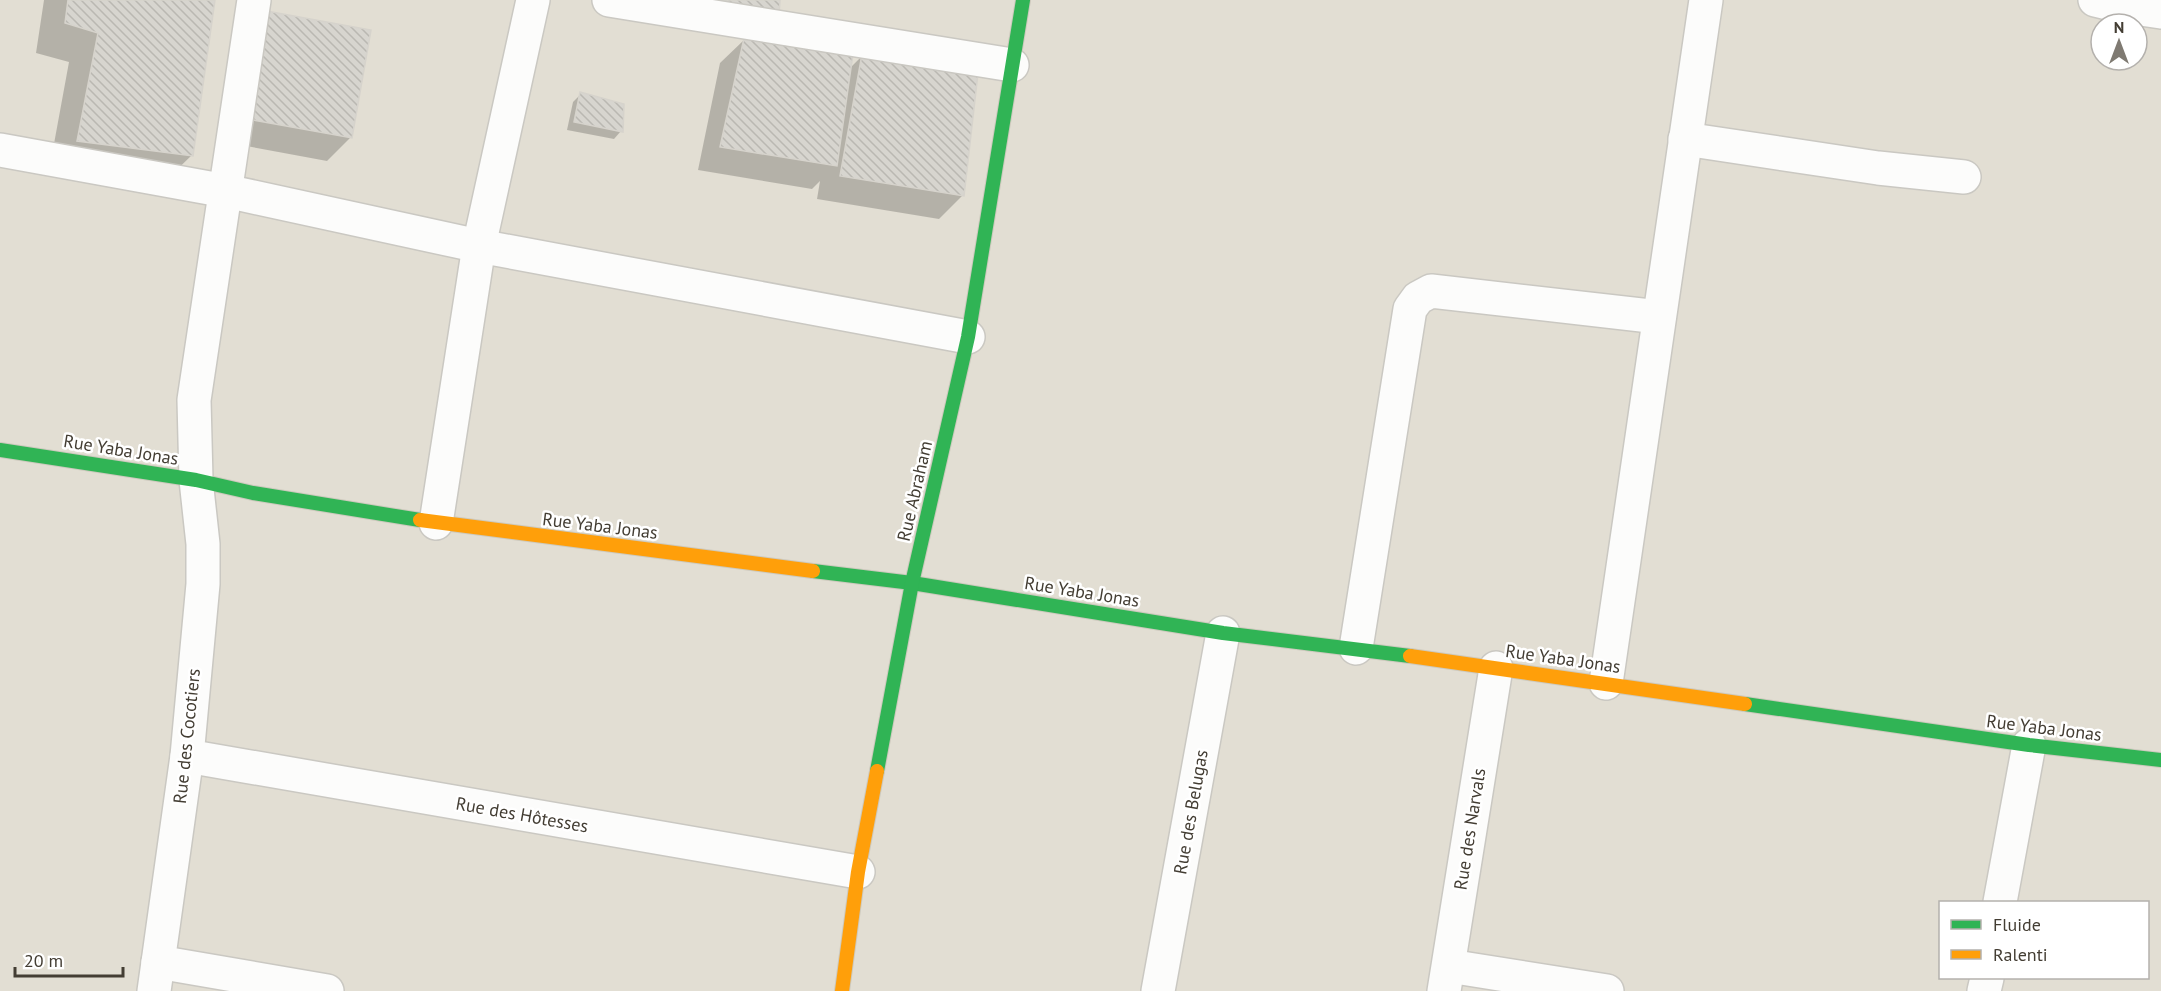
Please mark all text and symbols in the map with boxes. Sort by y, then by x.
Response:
north arrow [2089,12,2149,72]
text: N [2114,17,2124,37]
street label: Rue Yaba Jonas [62,429,180,470]
street label: Rue Abraham [892,438,937,543]
street label: Rue Yaba Jonas [541,507,659,544]
street label: Rue Yaba Jonas [1023,571,1141,612]
street label: Rue Yaba Jonas [1504,639,1622,678]
street label: Rue des Cocotiers [168,667,205,805]
street label: Rue Yaba Jonas [1985,709,2103,746]
street label: Rue des Belugas [1168,748,1213,876]
street label: Rue des Narvals [1449,766,1490,891]
street label: Rue des Hôtesses [454,792,590,837]
legend [1939,901,2149,979]
text: Fluide [1993,913,2041,936]
scale bar [15,940,123,978]
text: Ralenti [1993,943,2048,966]
text: 20 m [24,949,63,972]

